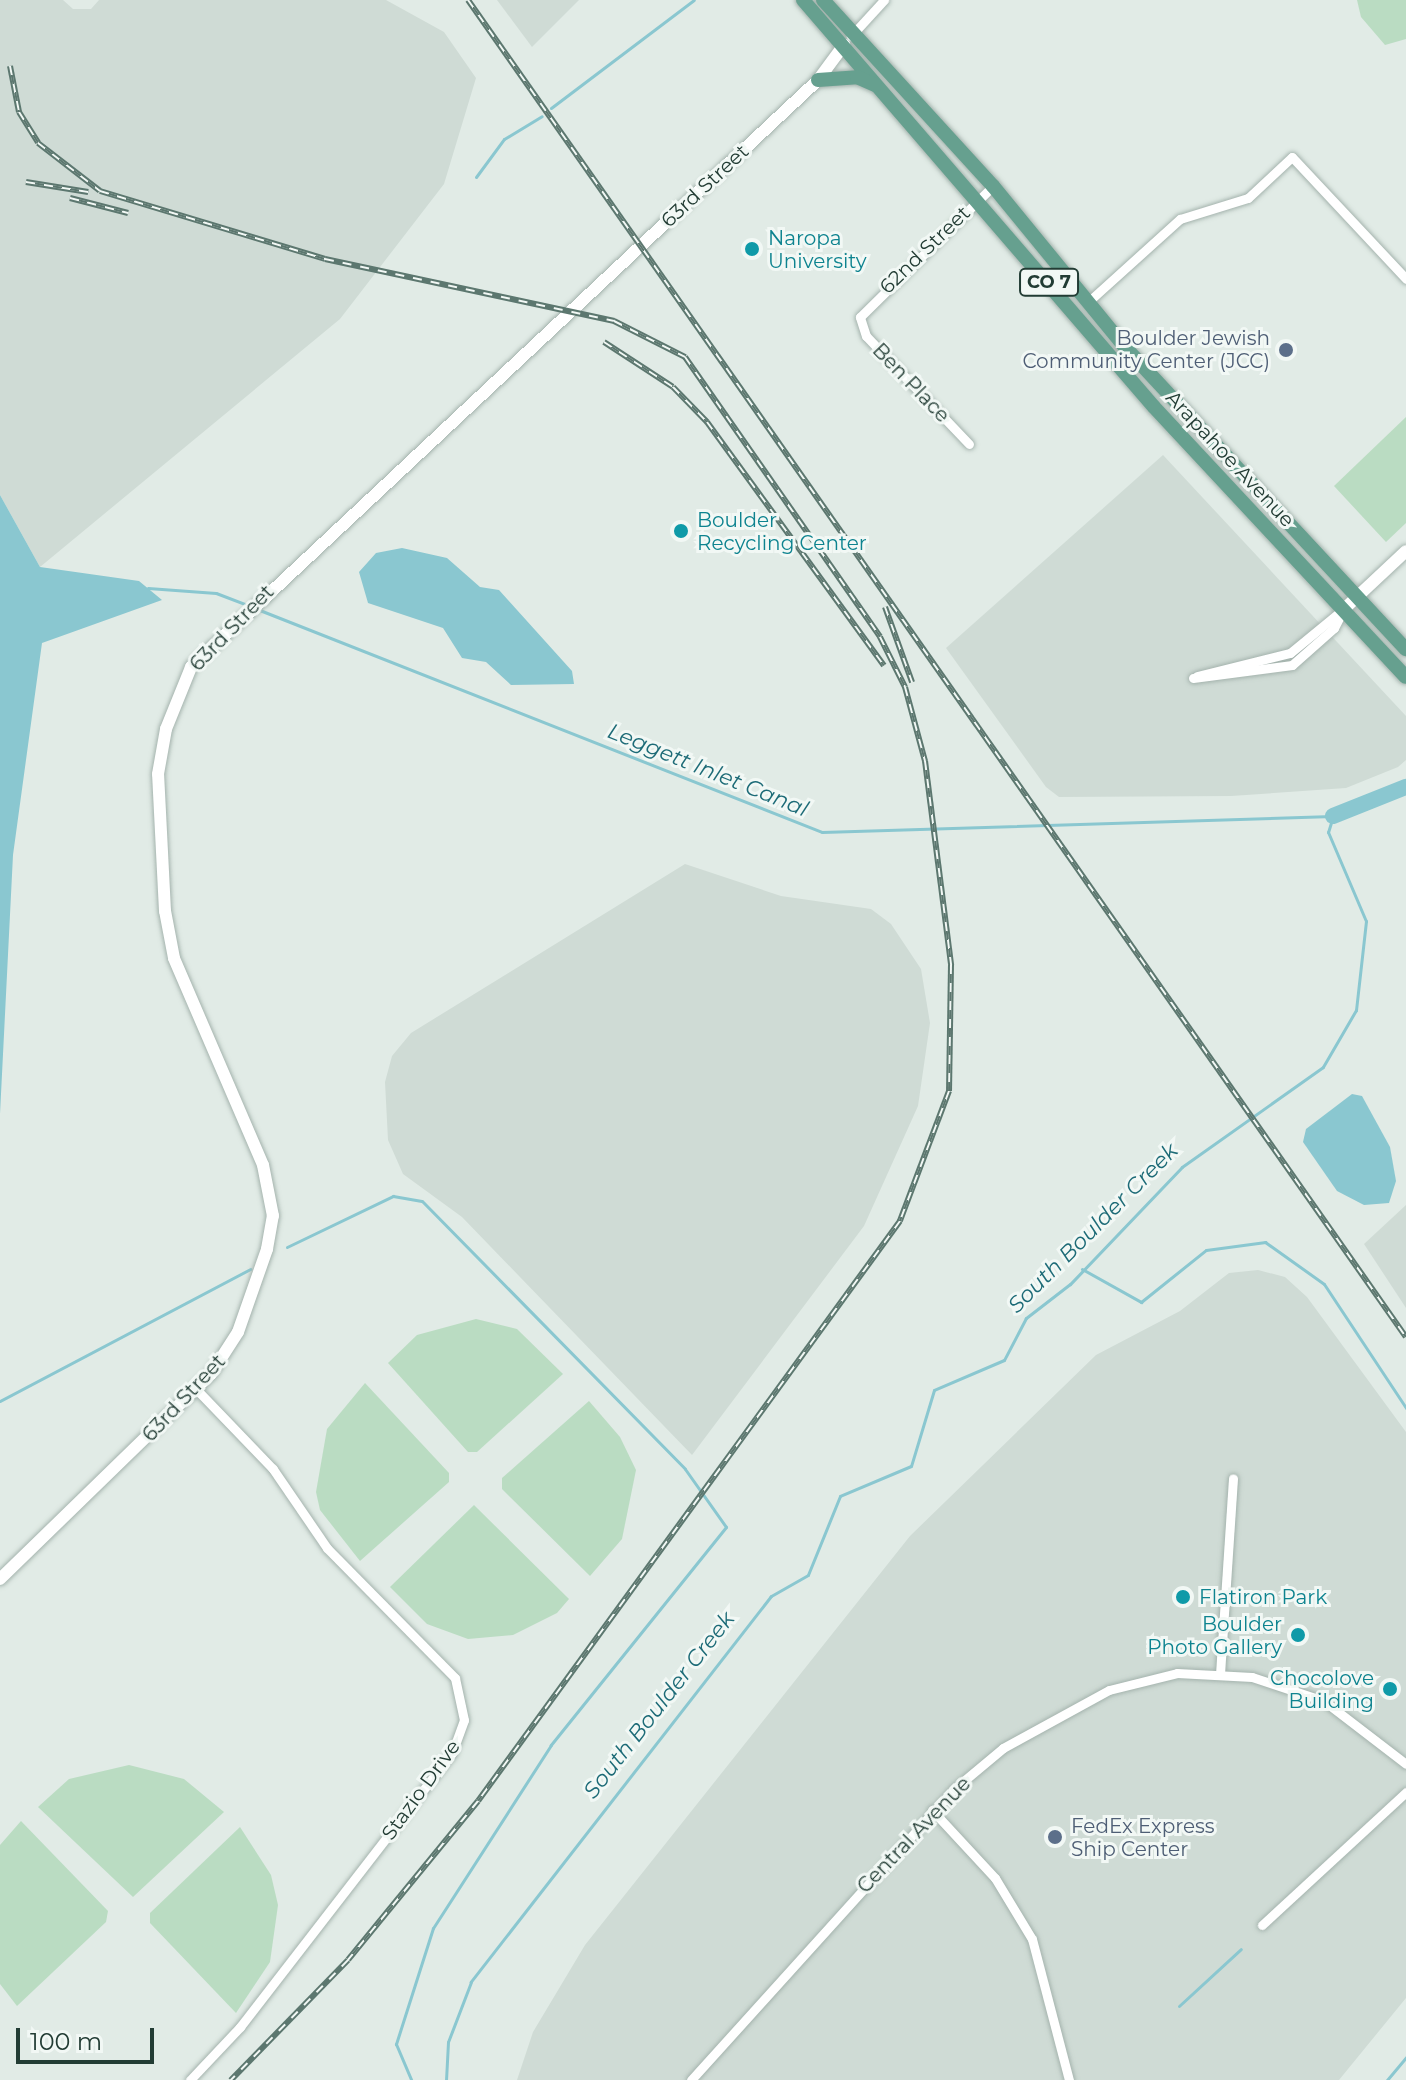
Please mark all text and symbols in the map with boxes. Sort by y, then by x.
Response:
street label: 63rd Street [656,140,754,232]
street label: 62nd Street [875,201,975,299]
place label: Naropa University [768,226,867,273]
marker: Naropa University [743,240,761,258]
road number: CO 7 [1019,268,1079,296]
place label: Boulder Jewish Community Center (JCC) [1022,326,1270,373]
street label: Ben Place [867,338,955,428]
marker: Boulder Jewish Community Center (JCC) [1277,341,1295,359]
street label: Arapahoe Avenue [1161,386,1299,532]
place label: Boulder Recycling Center [697,508,867,555]
marker: Boulder Recycling Center [672,522,690,540]
street label: 63rd Street [185,580,279,676]
water label: Leggett Inlet Canal [604,718,812,822]
water label: South Boulder Creek [1002,1137,1184,1319]
street label: 63rd Street [138,1349,230,1447]
place label: Flatiron Park [1199,1585,1327,1609]
marker: Flatiron Park [1174,1588,1192,1606]
water label: South Boulder Creek [578,1606,740,1804]
place label: Boulder Photo Gallery [1147,1612,1282,1659]
marker: Boulder Photo Gallery [1289,1626,1307,1644]
place label: Chocolove Building [1270,1666,1374,1713]
marker: Chocolove Building [1381,1680,1399,1698]
street label: Stazio Drive [377,1735,465,1845]
street label: Central Avenue [852,1772,976,1898]
place label: FedEx Express Ship Center [1071,1814,1215,1861]
marker: FedEx Express Ship Center [1046,1828,1064,1846]
scale bar [20,2012,158,2062]
text: 100 m [30,2027,102,2056]

